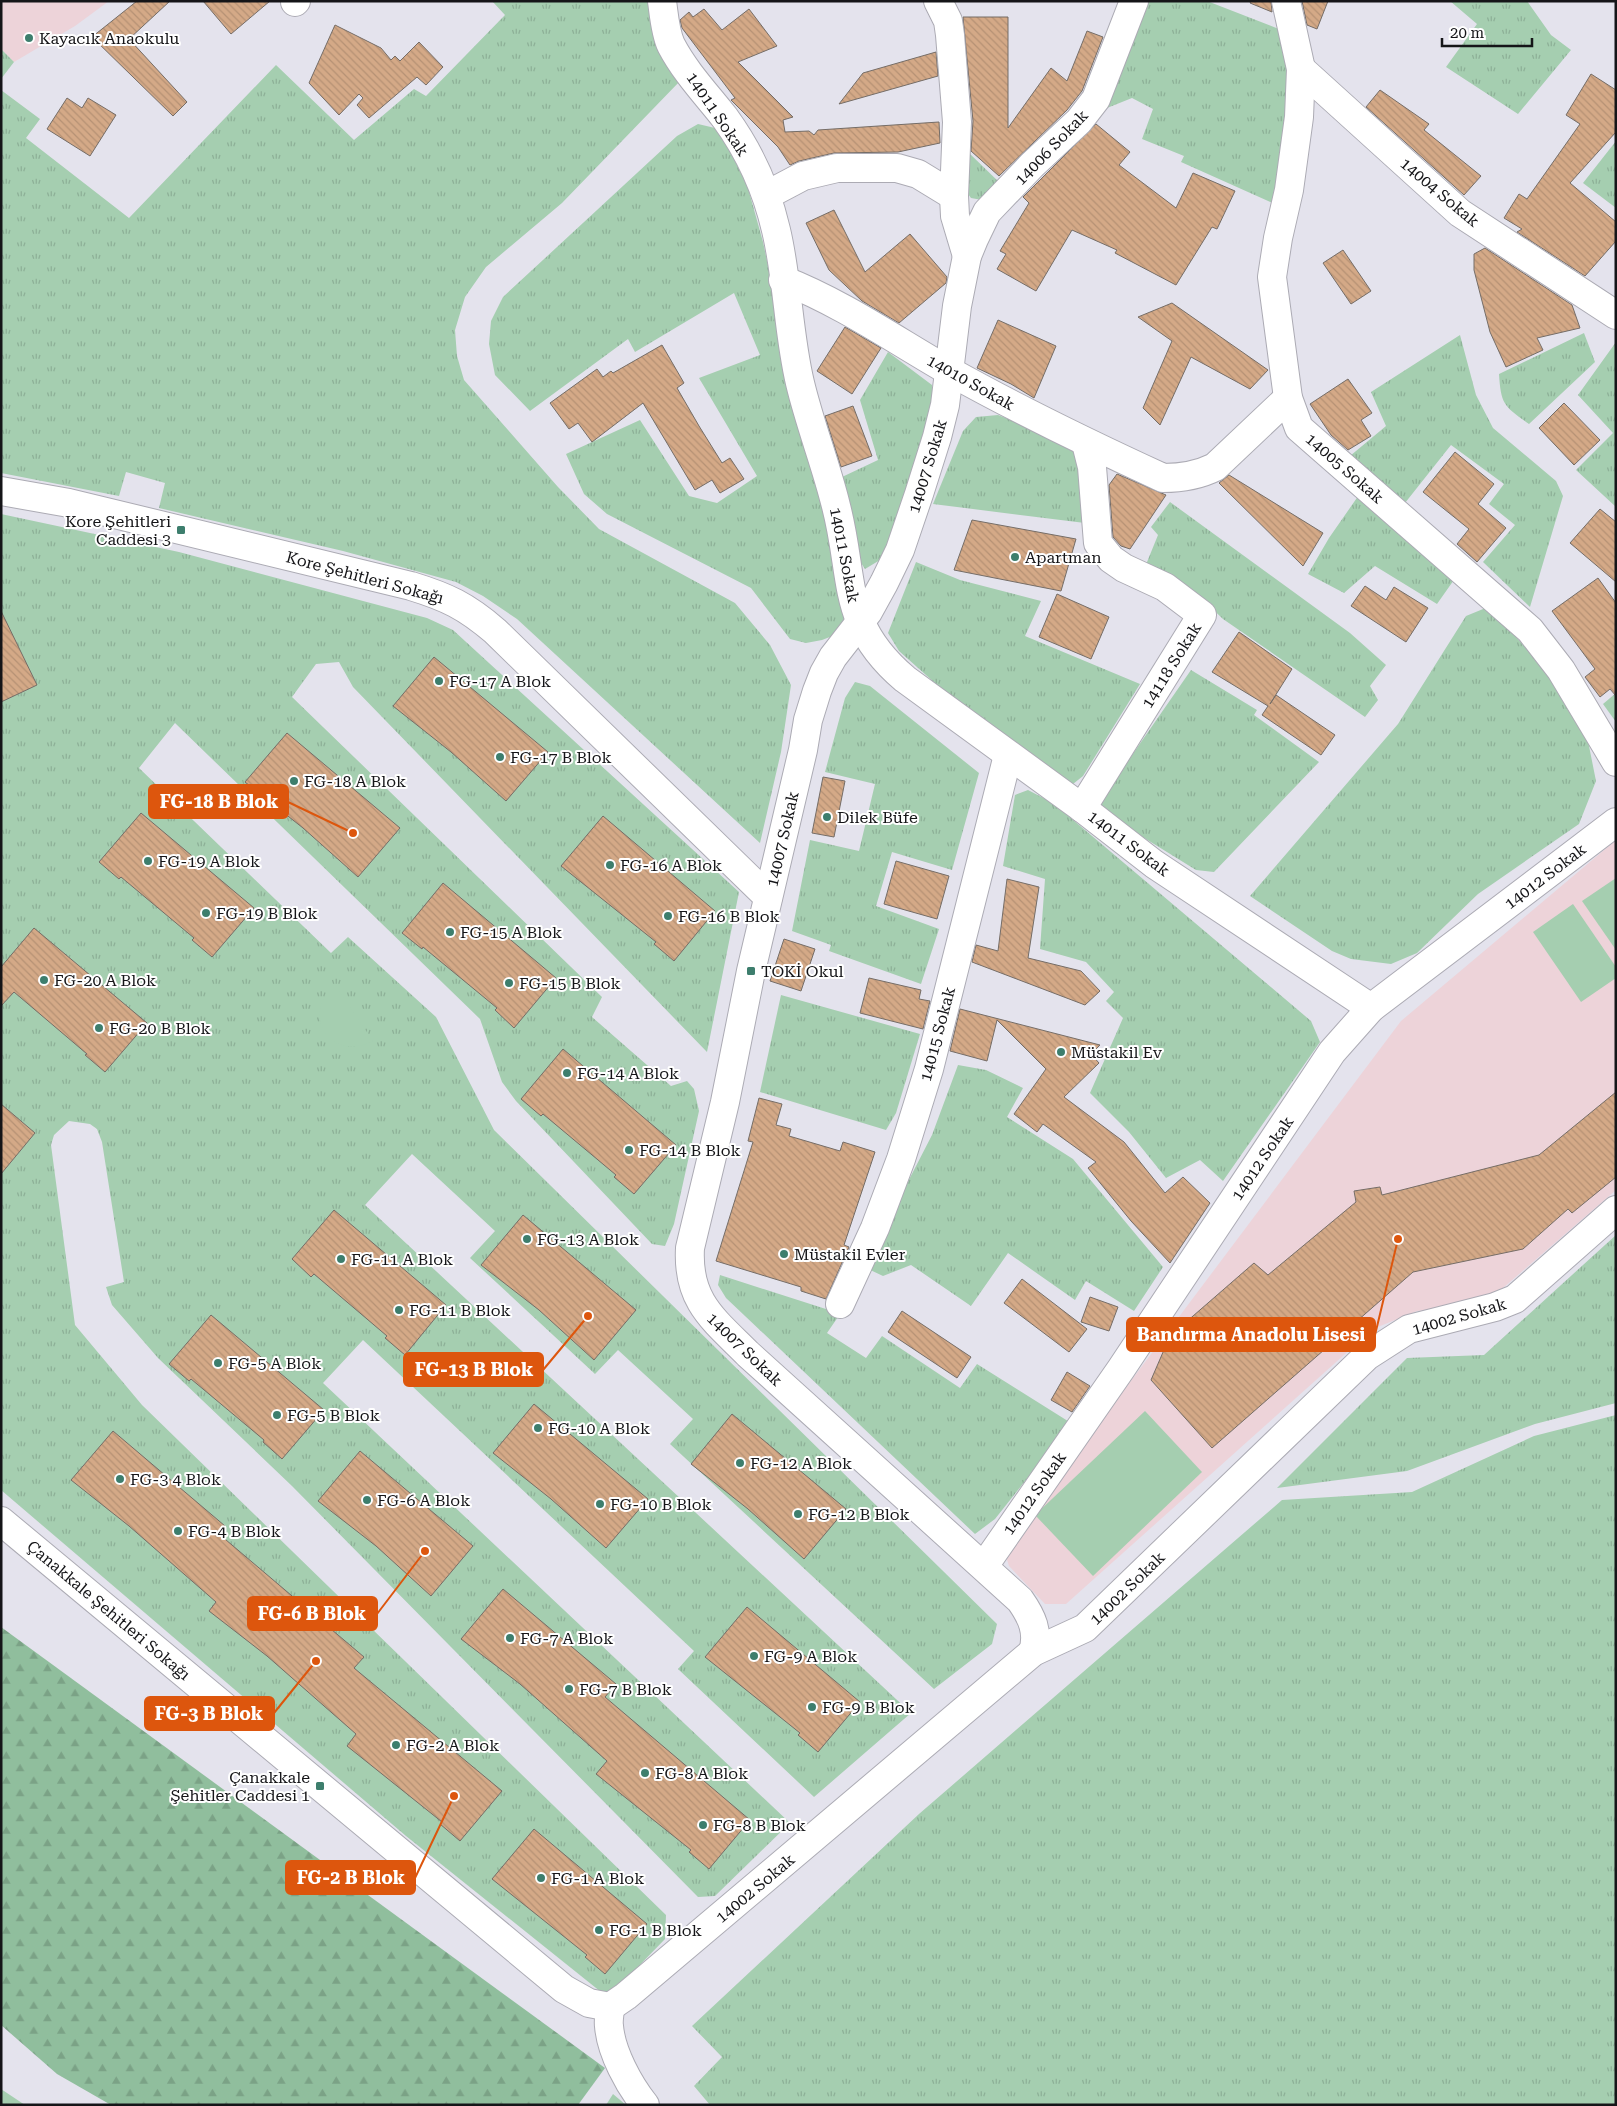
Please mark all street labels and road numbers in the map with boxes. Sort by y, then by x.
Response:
street label: 14011 Sokak [683,69,753,160]
street label: 14006 Sokak [1011,106,1092,189]
street label: 14004 Sokak [1396,154,1483,231]
street label: 14010 Sokak [924,351,1018,414]
street label: 14007 Sokak [904,417,951,515]
street label: 14005 Sokak [1302,429,1388,507]
street label: 14011 Sokak [826,506,863,605]
street label: Kore Şehitleri Sokağı [284,547,446,608]
street label: 14118 Sokak [1138,619,1205,712]
street label: 14007 Sokak [762,790,803,889]
street label: 14011 Sokak [1084,807,1173,880]
street label: 14012 Sokak [1501,840,1590,913]
street label: 14015 Sokak [916,985,959,1084]
street label: 14012 Sokak [1227,1113,1297,1204]
street label: 14002 Sokak [1410,1294,1509,1339]
street label: 14007 Sokak [703,1309,786,1390]
street label: 14012 Sokak [999,1448,1070,1539]
street label: Çanakkale Şehitleri Sokağı [23,1537,194,1684]
street label: 14002 Sokak [1086,1548,1169,1629]
street label: 14002 Sokak [712,1850,799,1927]

